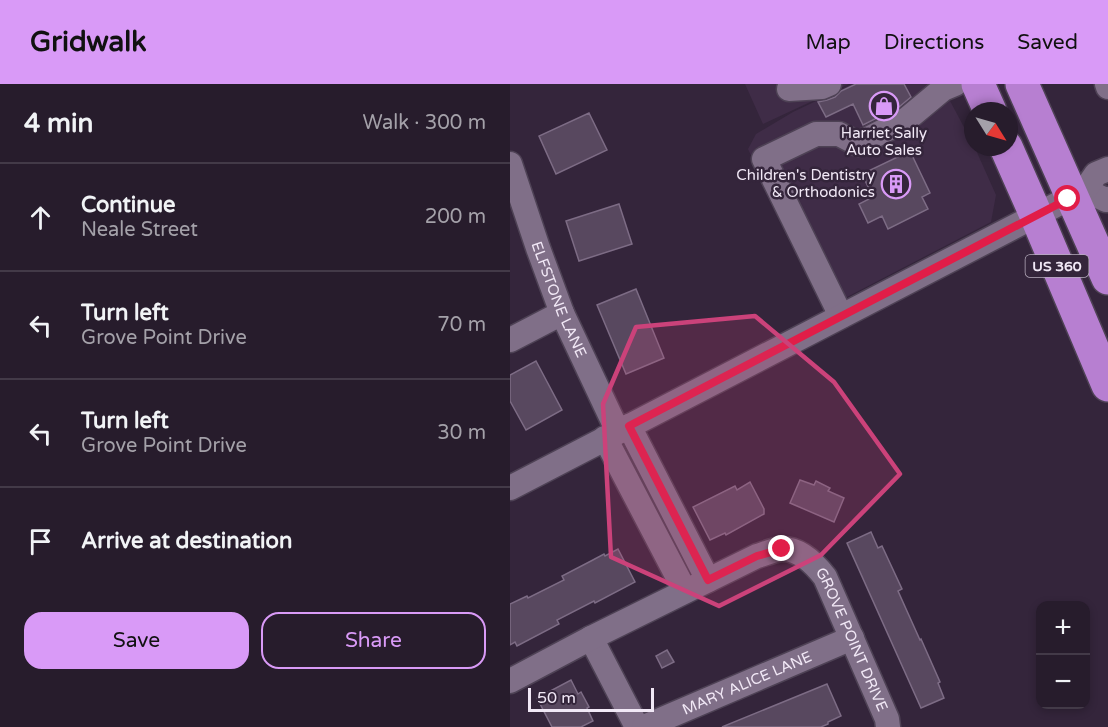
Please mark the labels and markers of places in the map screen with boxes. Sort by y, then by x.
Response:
shop icon: Harriet Sally Auto Sales [868,90,900,122]
place label: Harriet Sally Auto Sales [841,124,927,159]
place label: Children's Dentistry & Orthodonics [736,166,875,201]
building icon: Children's Dentistry & Orthodonics [880,168,912,200]

